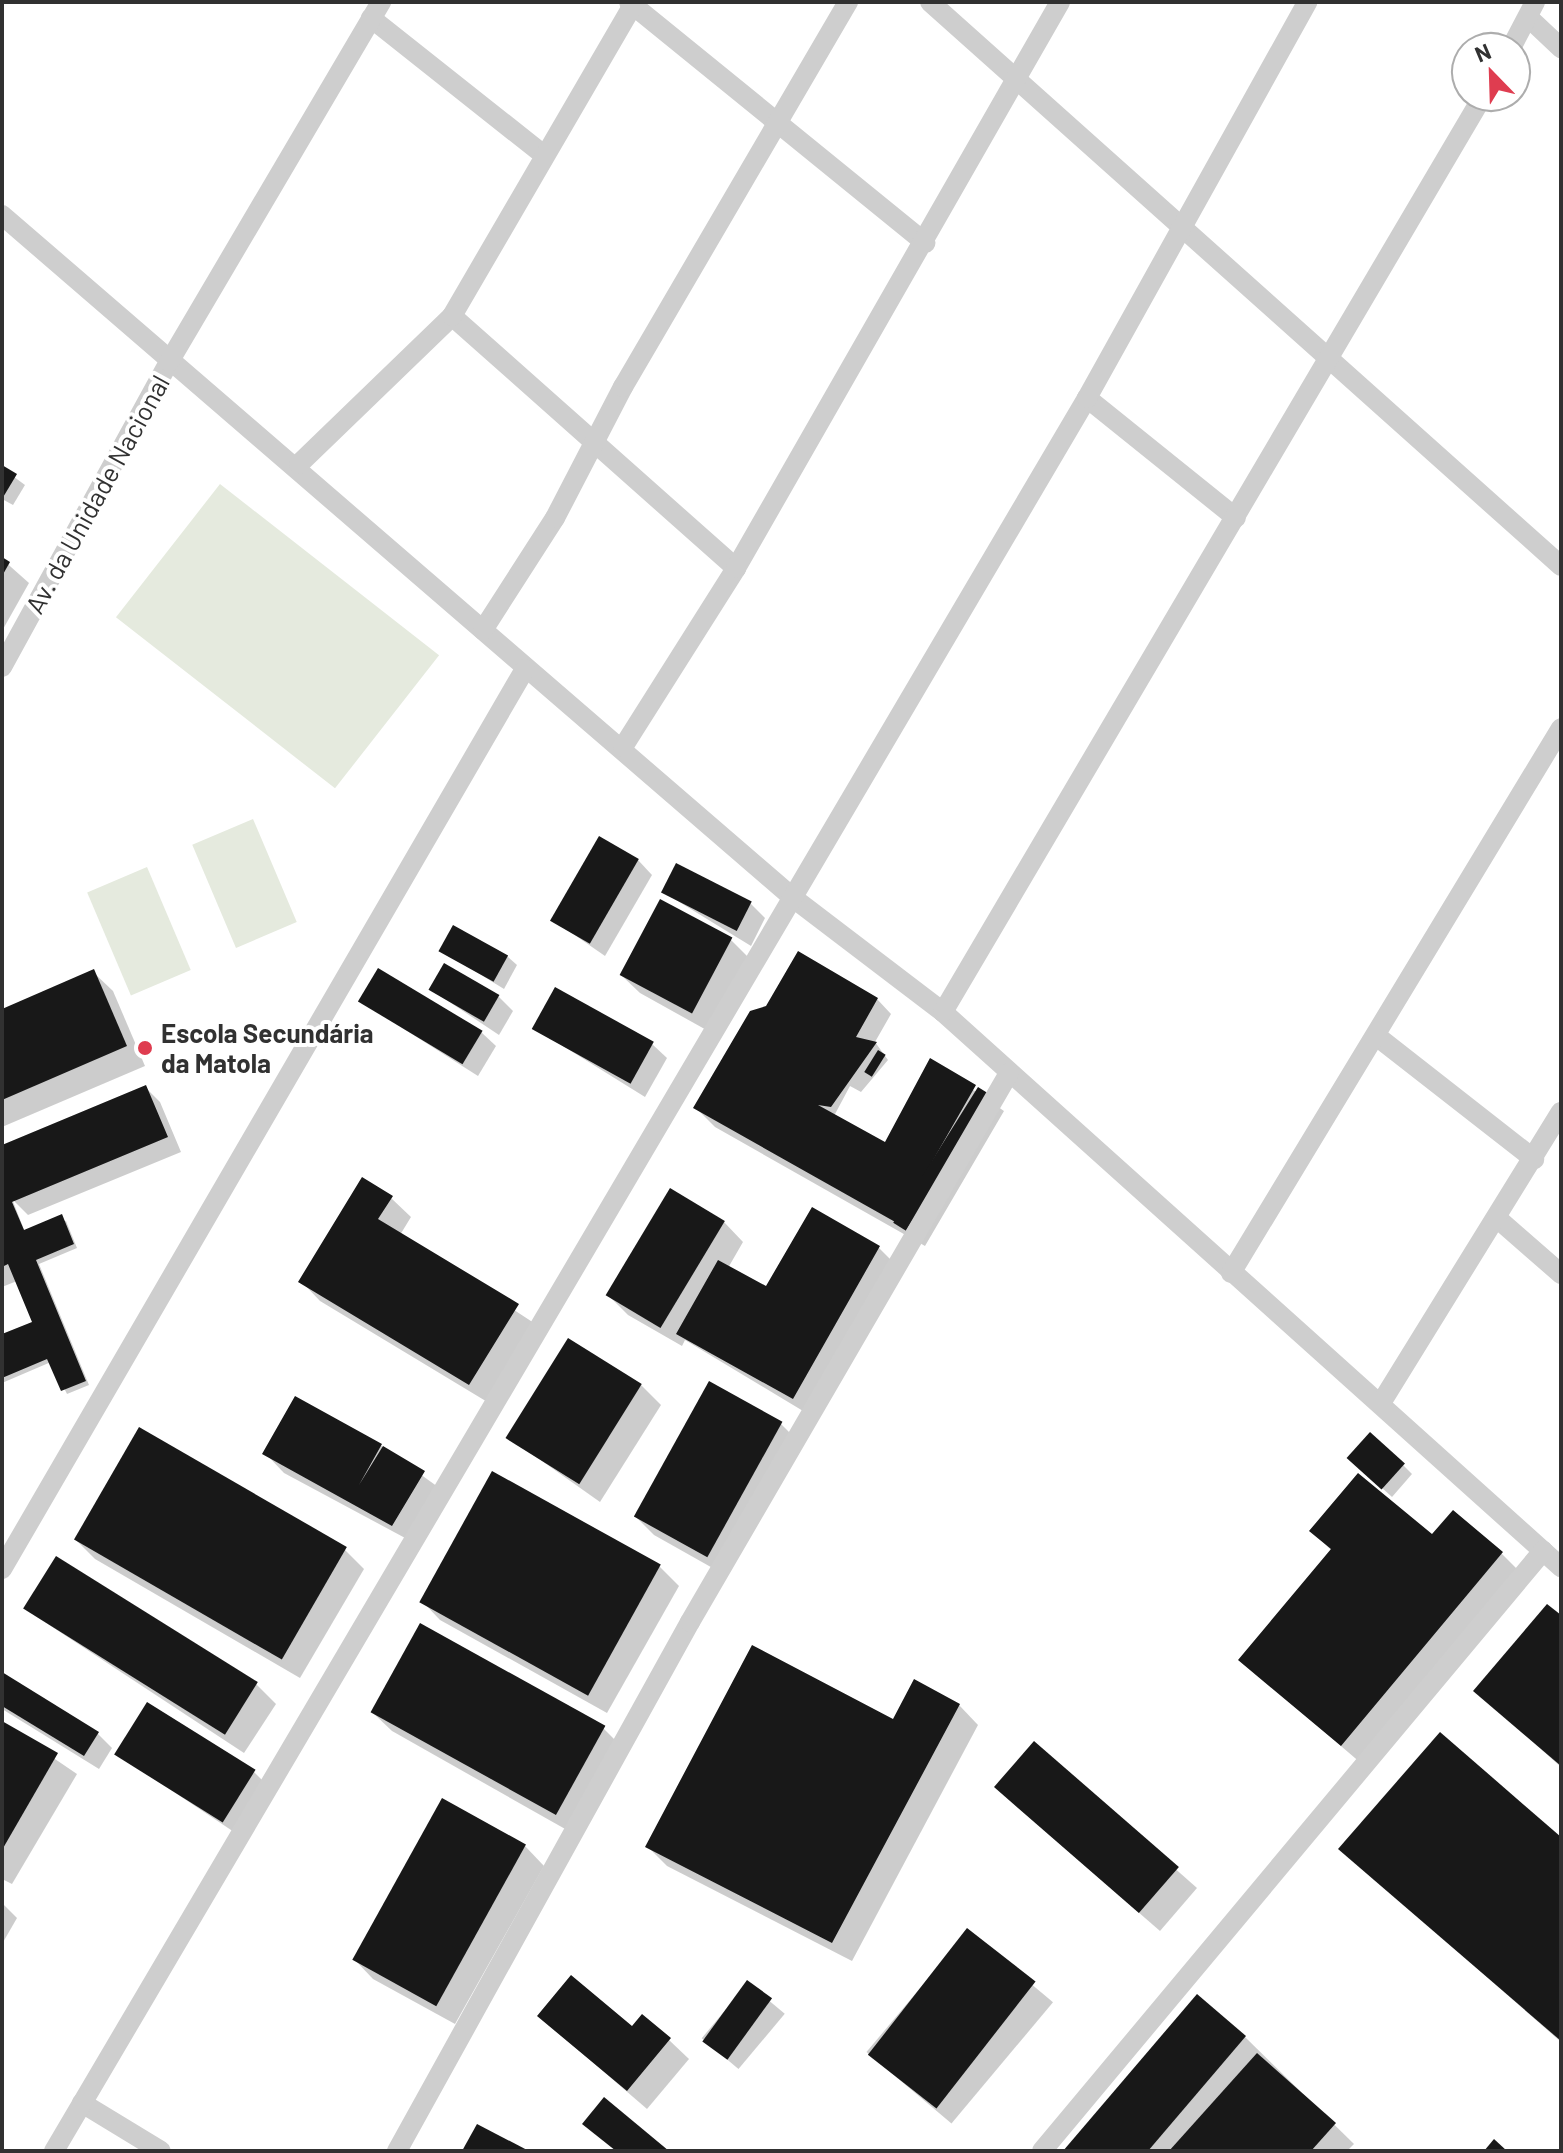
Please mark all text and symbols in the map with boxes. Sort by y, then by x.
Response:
north arrow [1451,32,1531,112]
text: N [1471,37,1494,67]
street label: Av. da Unidade Nacional [18,369,176,619]
place label: Escola Secundária da Matola [161,1017,373,1078]
marker: Escola Secundária da Matola [136,1039,154,1057]

